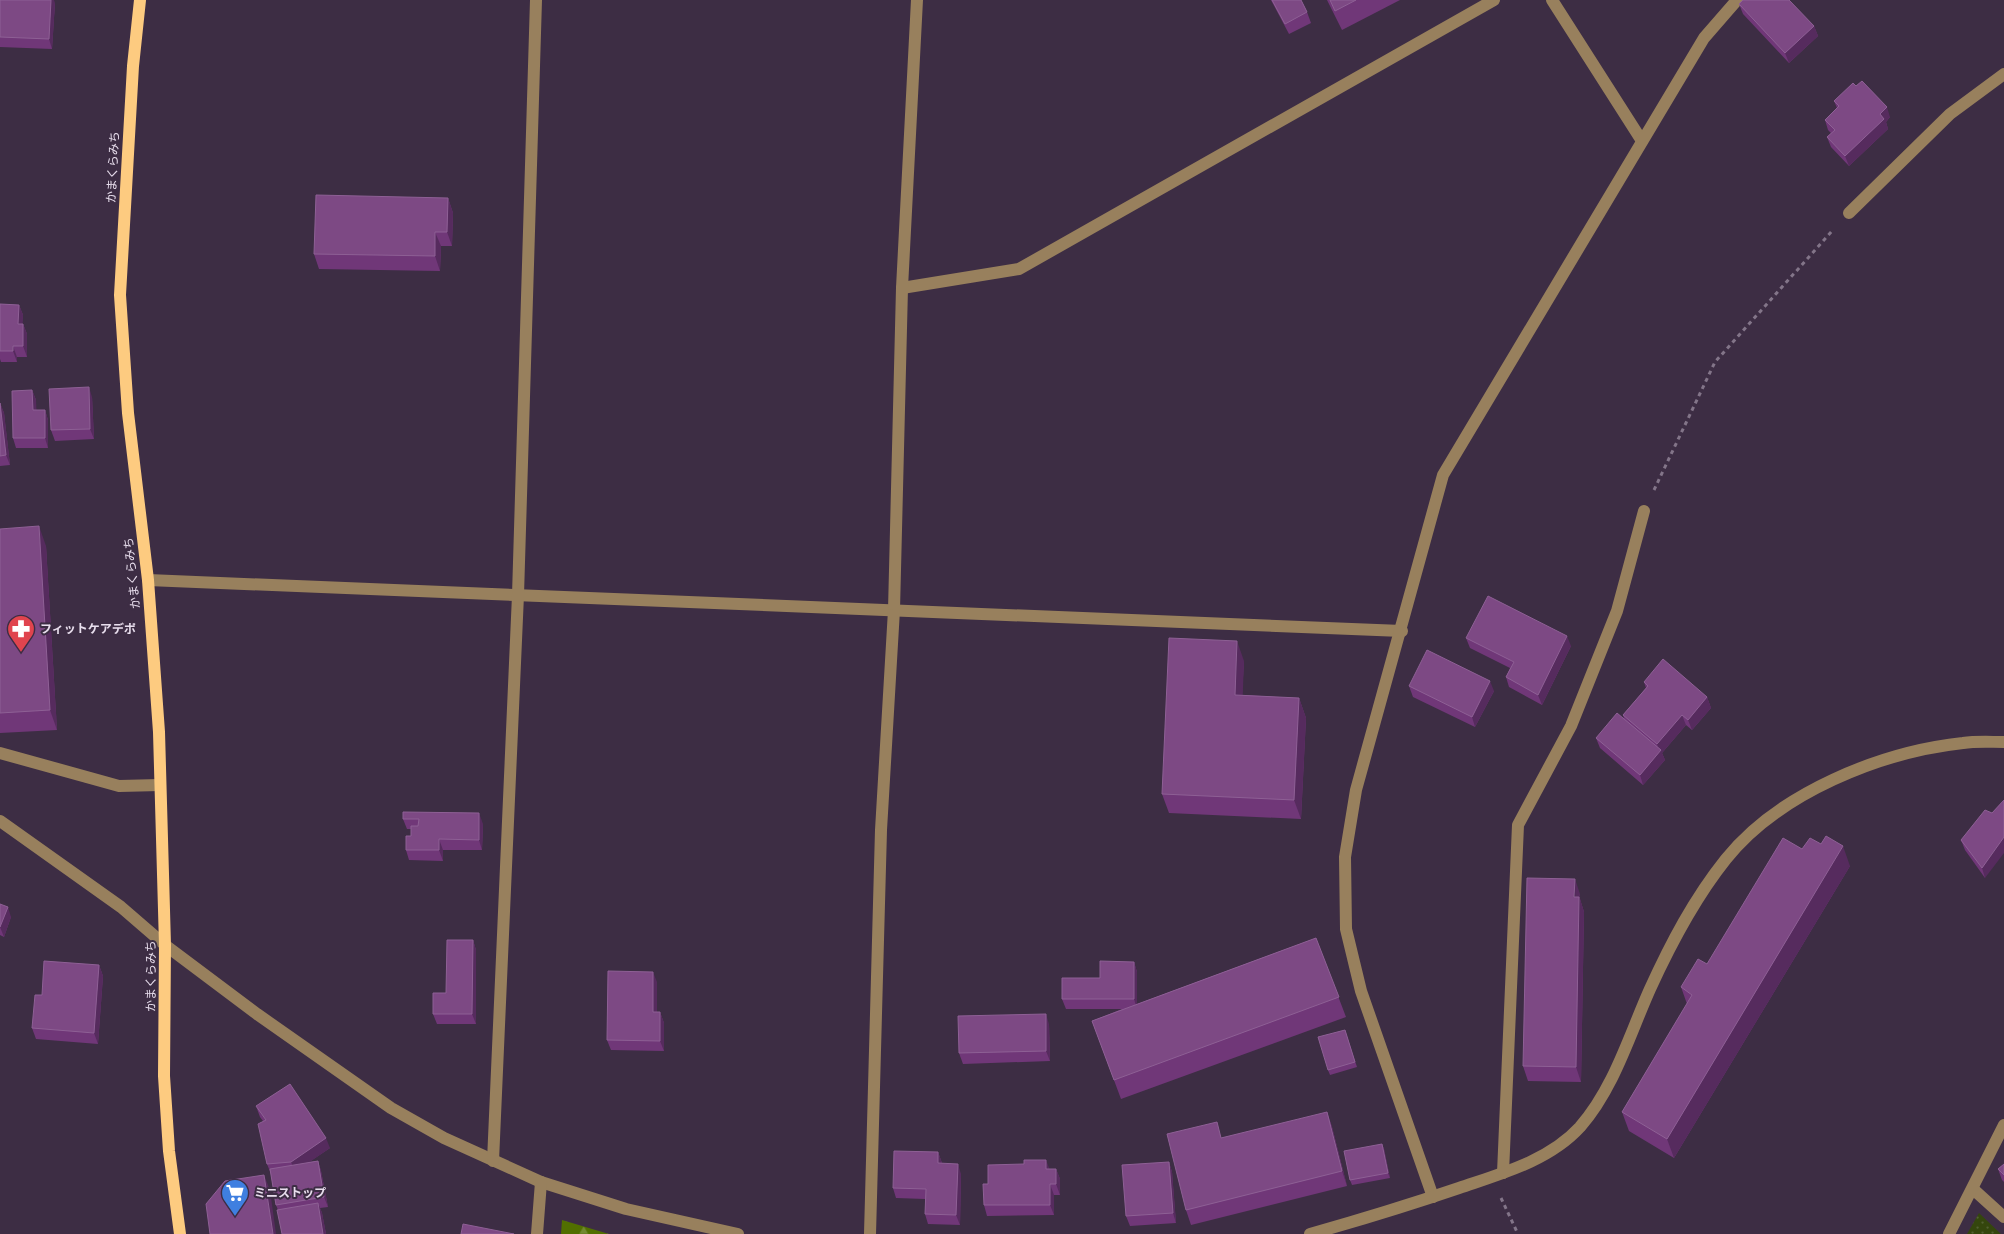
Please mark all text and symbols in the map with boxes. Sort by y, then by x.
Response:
street label: かまくらみち [104,131,124,203]
street label: かまくらみち [121,536,145,610]
pharmacy icon: フィットケアデポ [6,614,36,653]
place label: フィットケアデポ [40,622,136,638]
street label: かまくらみち [144,940,160,1012]
supermarket icon: ミニストップ [220,1178,250,1217]
place label: ミニストップ [254,1186,326,1202]

